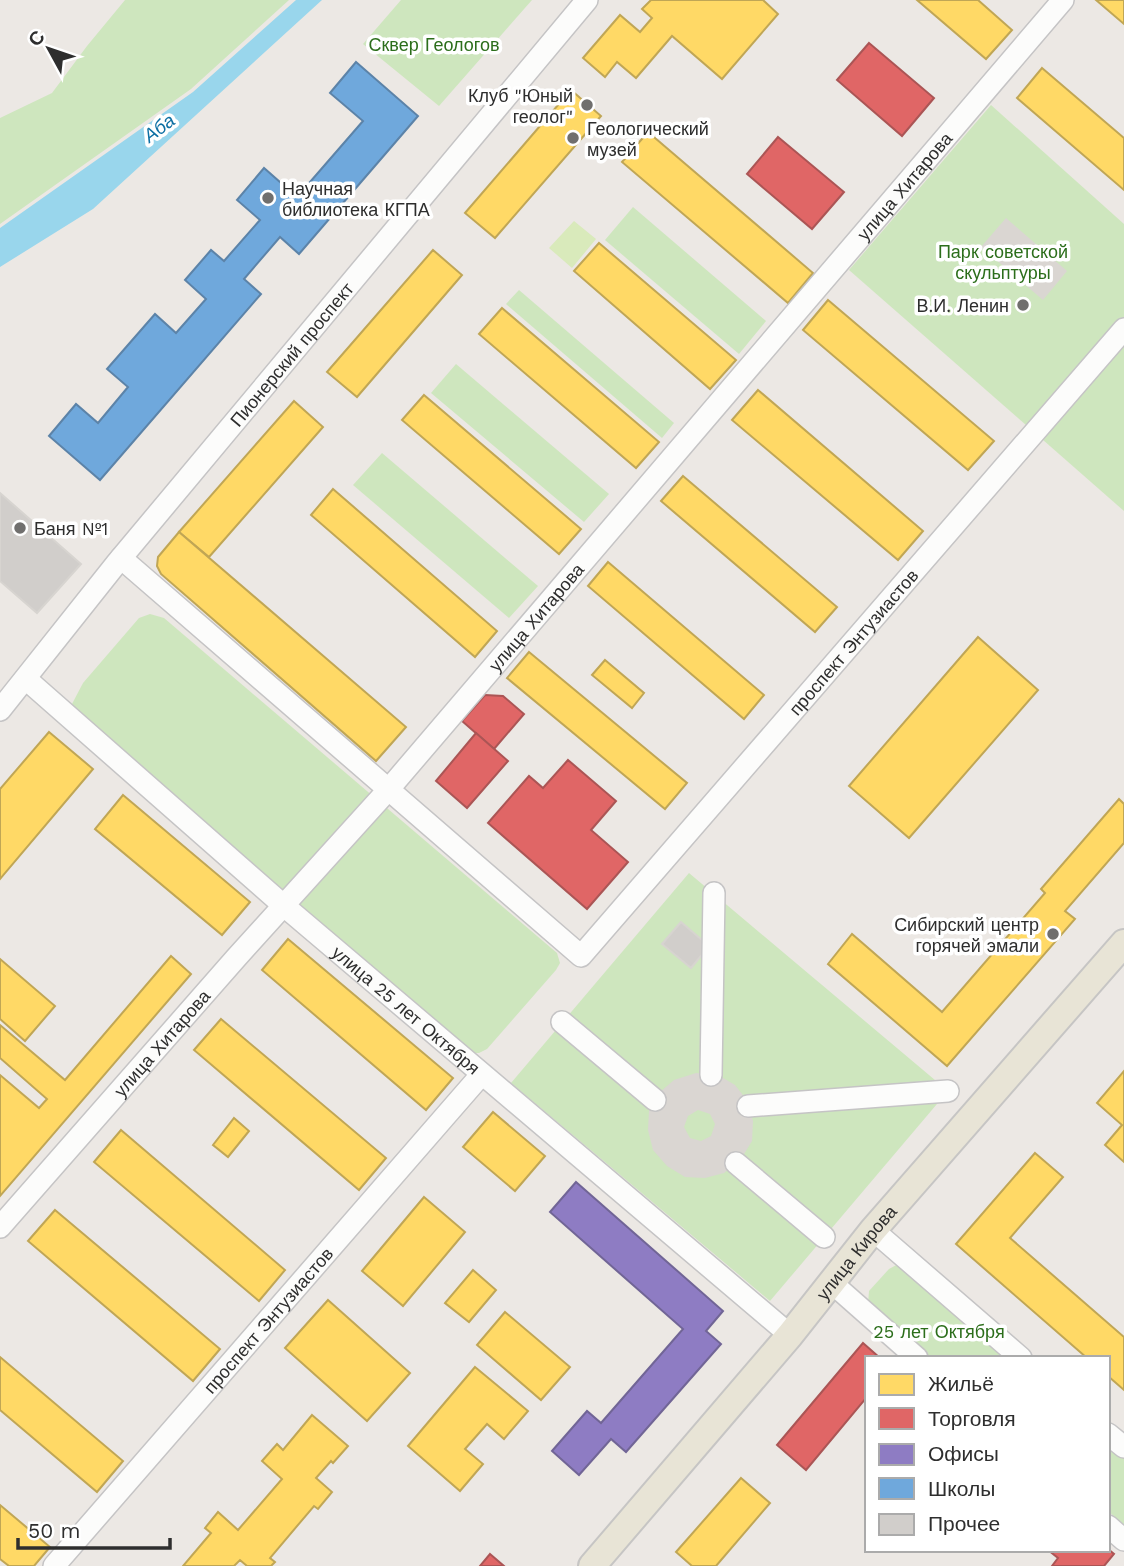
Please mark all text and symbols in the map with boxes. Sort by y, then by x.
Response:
north arrow [14,14,84,84]
text: С [23,26,50,51]
park label: Сквер Геологов [368,34,500,55]
place label: Клуб "Юный геолог" [468,85,573,127]
marker: Клуб "Юный геолог" [579,97,595,113]
water label: Аба [138,109,179,148]
place label: Геологический музей [587,118,709,160]
street label: улица Хитарова [852,127,957,244]
marker: Геологический музей [565,130,581,146]
place label: Научная библиотека КГПА [282,178,430,220]
marker: Научная библиотека КГПА [260,190,276,206]
park label: Парк советской скульптуры [938,241,1068,283]
street label: Пионерский проспект [225,278,357,430]
place label: В.И. Ленин [917,295,1009,316]
marker: В.И. Ленин [1015,297,1031,313]
place label: Баня №1 [34,518,108,539]
marker: Баня №1 [12,520,28,536]
street label: улица Хитарова [484,558,588,675]
street label: проспект Энтузиастов [784,564,922,719]
place label: Сибирский центр горячей эмали [894,914,1039,956]
marker: Сибирский центр горячей эмали [1045,926,1061,942]
street label: улица 25 лет Октября [328,941,484,1078]
street label: улица Хитарова [109,984,215,1101]
street label: улица Кирова [811,1200,901,1304]
street label: проспект Энтузиастов [199,1243,337,1397]
park label: 25 лет Октября [873,1321,1005,1342]
legend [865,1356,1110,1552]
text: Жильё [928,1371,994,1396]
text: Торговля [928,1406,1016,1431]
text: Офисы [928,1441,999,1466]
text: Школы [928,1476,995,1501]
scale bar [18,1506,170,1550]
text: Прочее [928,1511,1000,1536]
text: 50 m [28,1518,80,1543]

